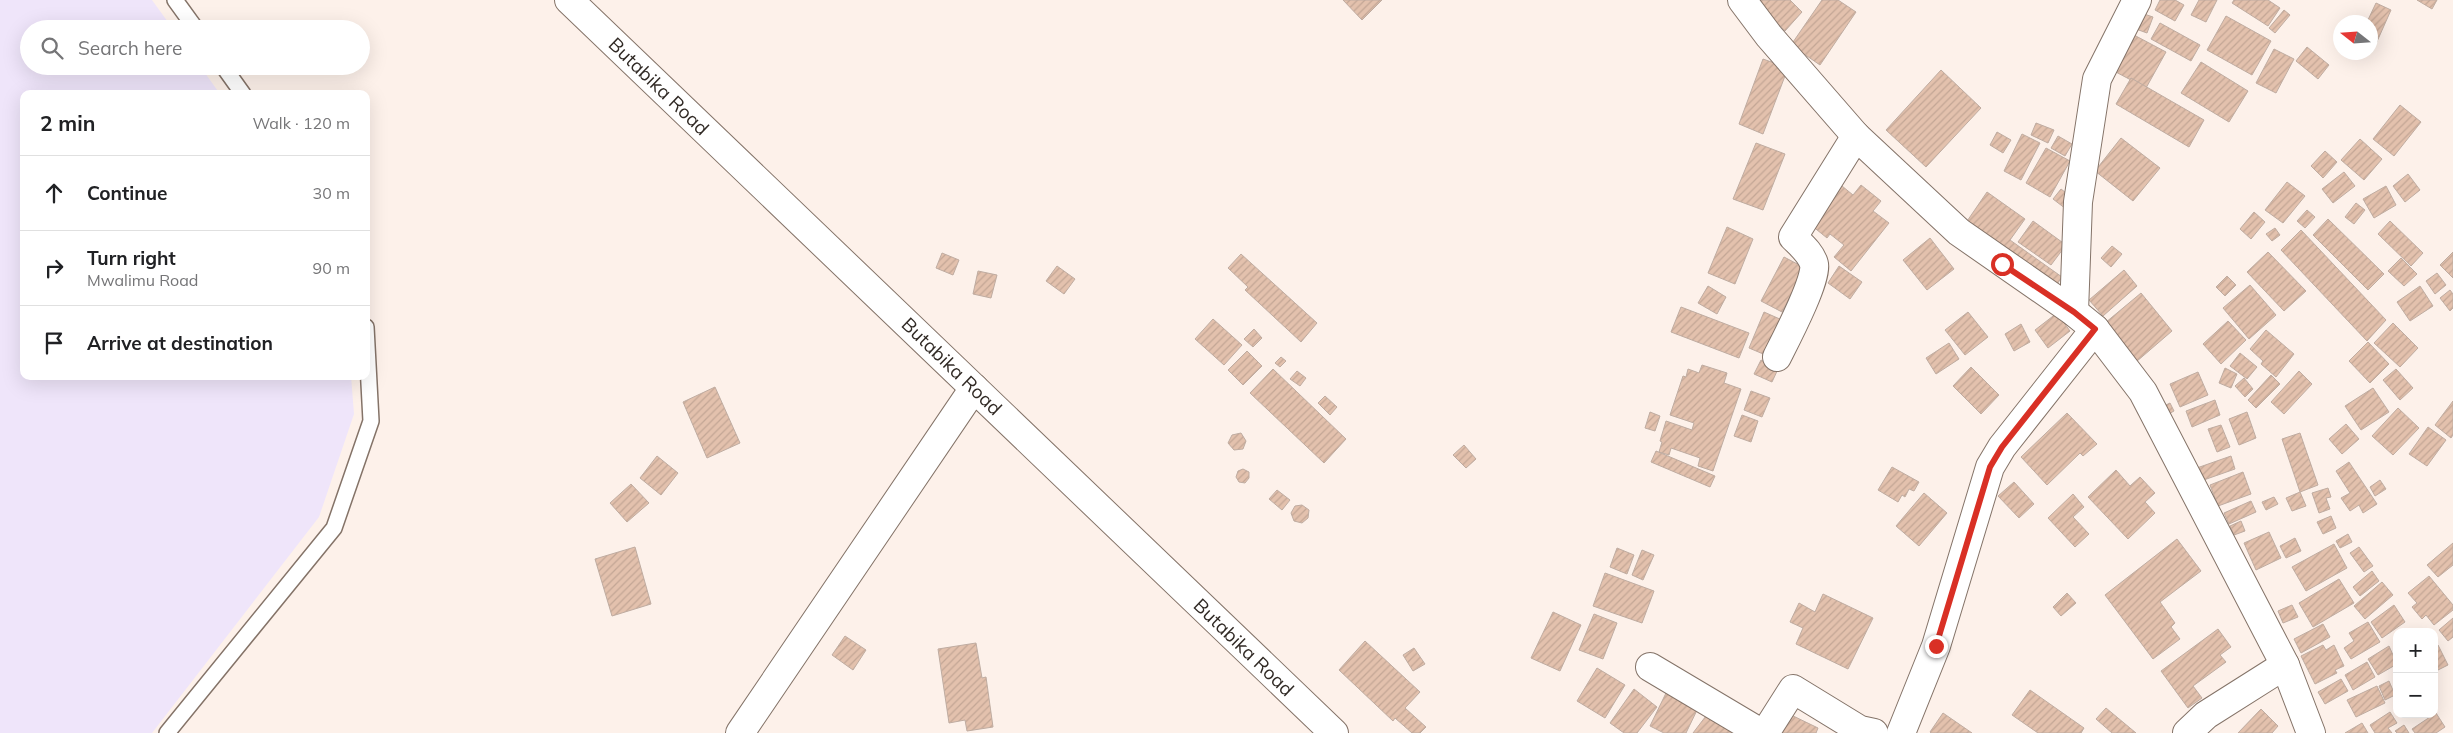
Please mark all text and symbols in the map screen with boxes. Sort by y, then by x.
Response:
north arrow [2333,15,2378,60]
search box [20,20,370,75]
street label: Butabika Road [604,32,714,140]
icon: search [38,34,66,62]
text: Search here [78,36,182,60]
text: 2 min [40,110,95,136]
text: Walk · 120 m [252,113,350,133]
icon: ahead [40,179,68,207]
text: Continue [87,181,167,205]
text: 30 m [313,183,350,203]
text: Turn right [87,246,176,270]
route start [1991,253,2014,276]
icon: right [40,254,68,282]
text: 90 m [313,258,350,278]
text: Mwalimu Road [87,270,198,290]
street label: Butabika Road [897,312,1007,420]
icon: arrive [40,329,68,357]
text: Arrive at destination [87,331,273,355]
street label: Butabika Road [1189,593,1299,701]
map controls [2393,628,2438,718]
button: + [2393,628,2438,673]
route end [1925,635,1948,658]
button: − [2393,673,2438,718]

